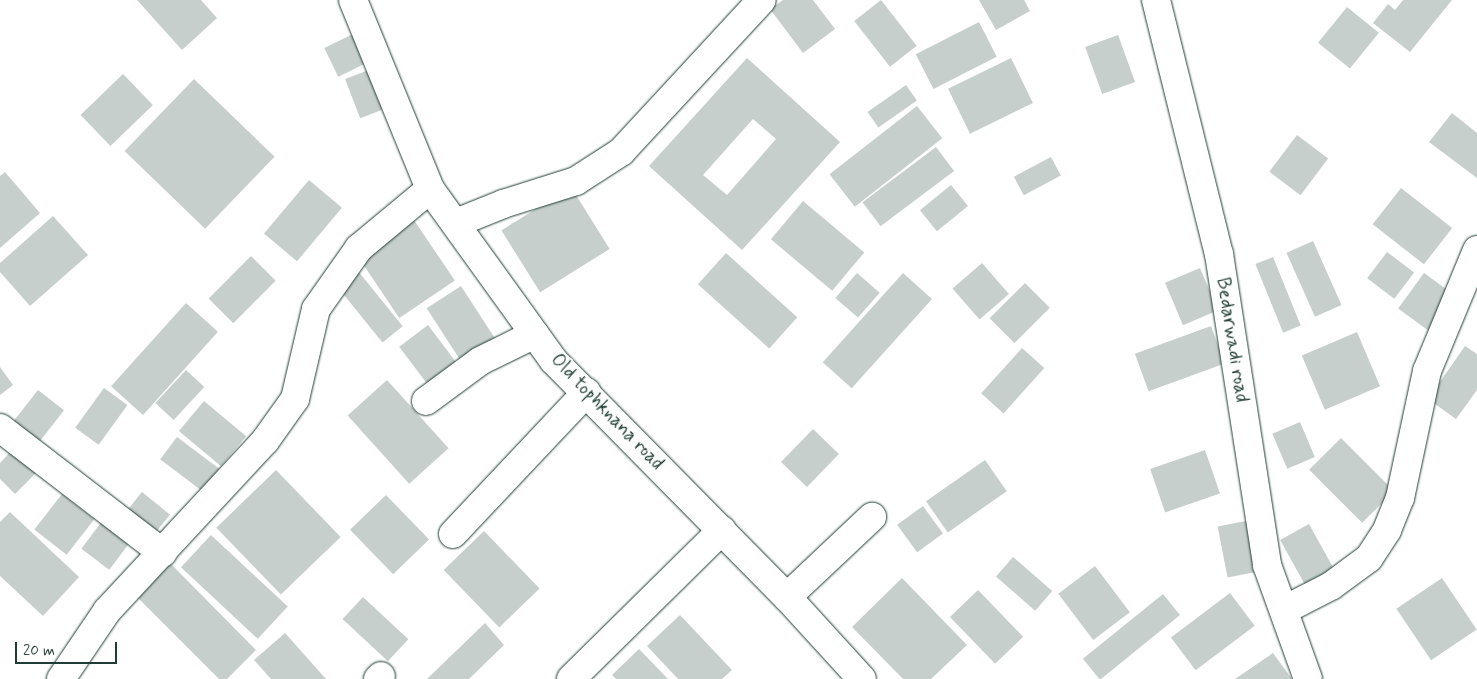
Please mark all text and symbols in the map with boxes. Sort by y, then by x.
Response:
street label: Bedarwadi road [1211,276,1253,404]
street label: Old tophknana road [543,346,671,478]
scale bar [18,632,120,664]
text: 20 m [23,641,55,661]

